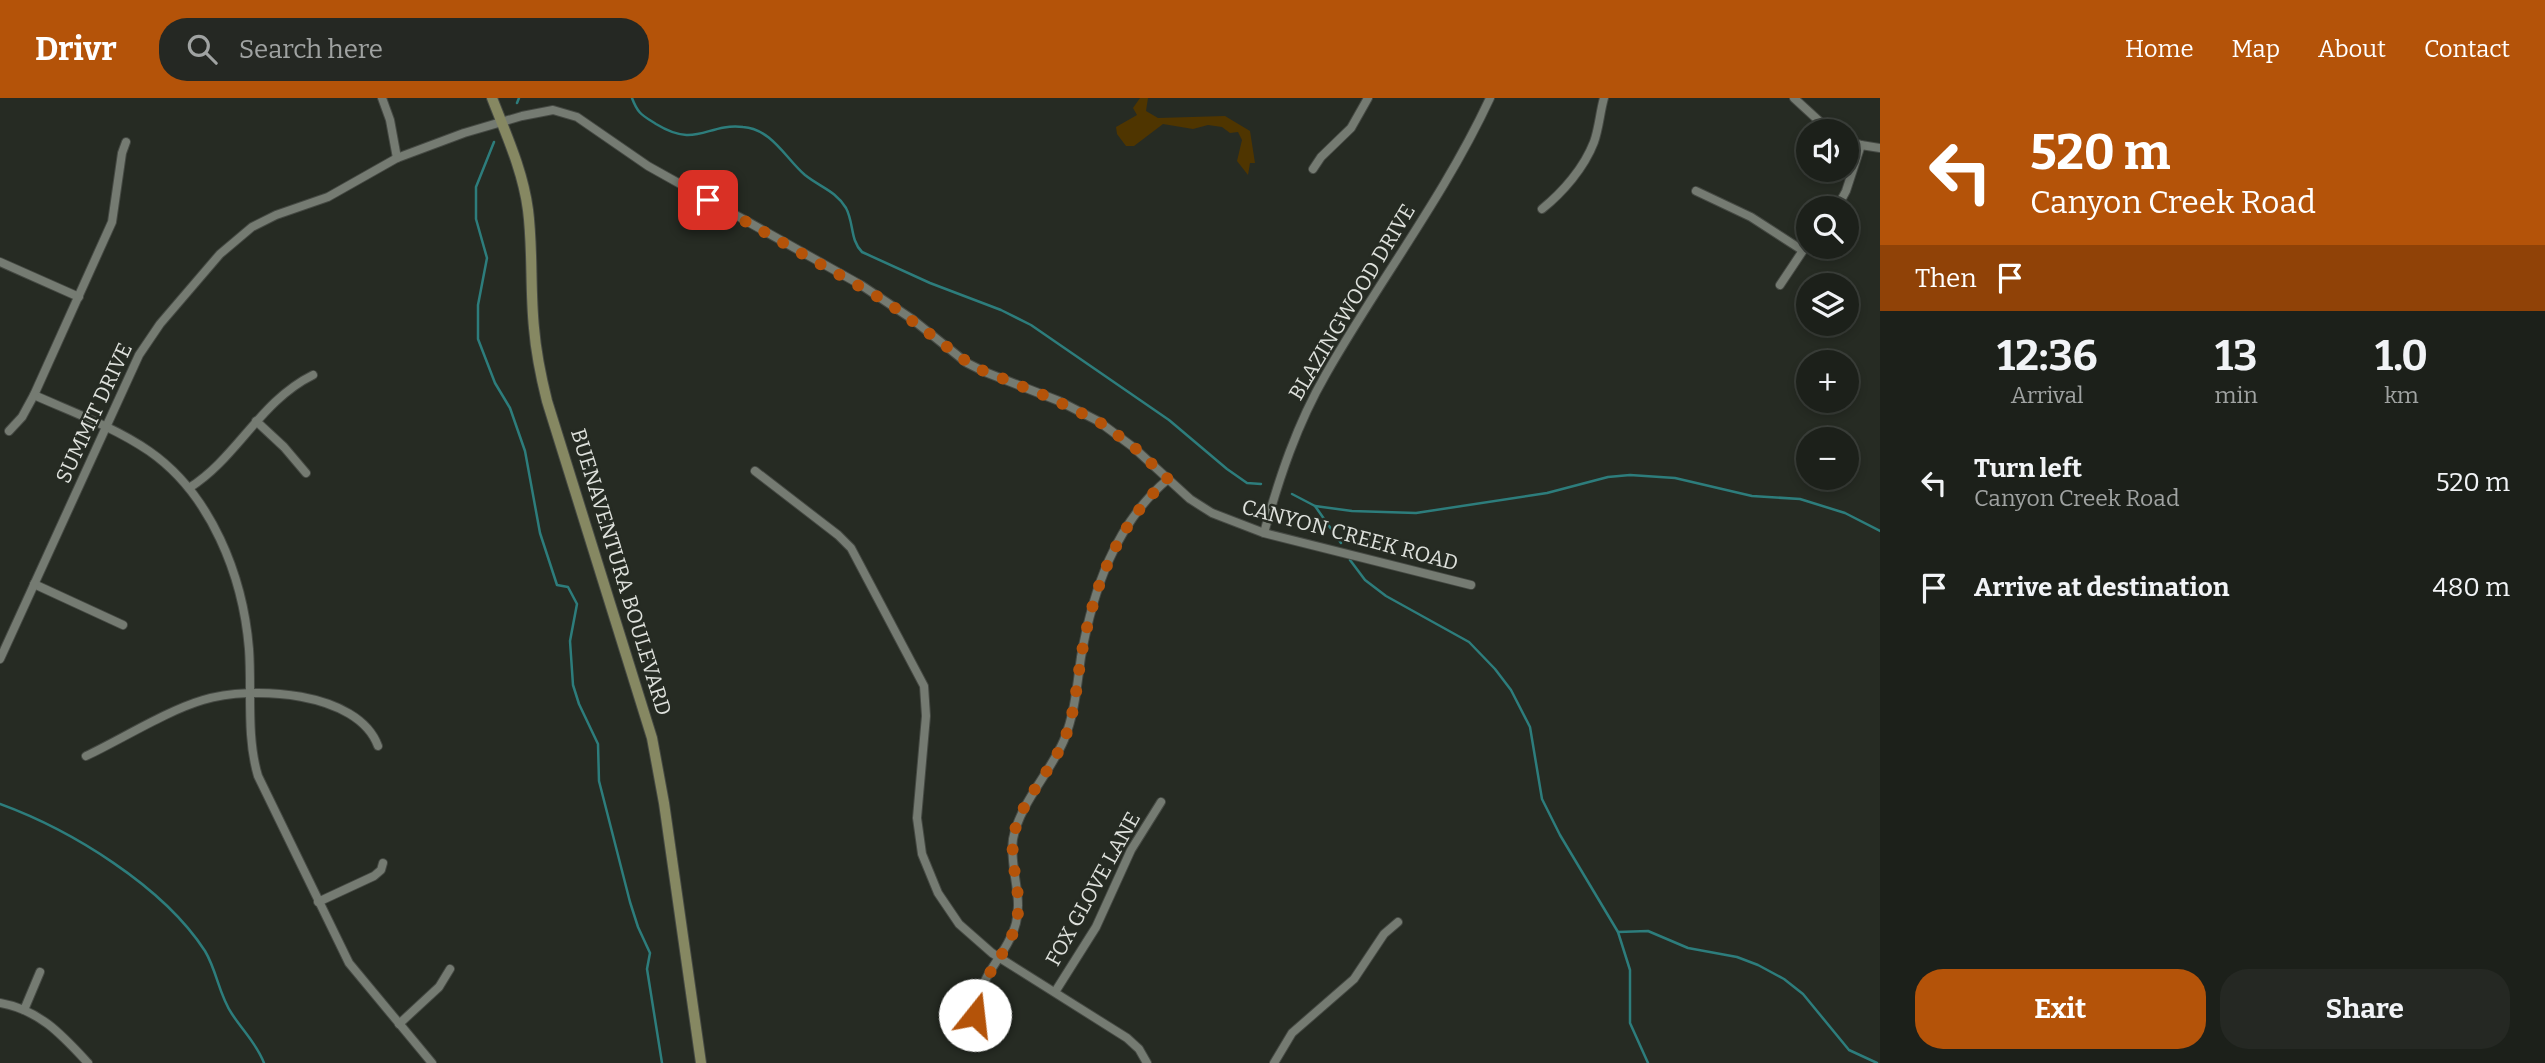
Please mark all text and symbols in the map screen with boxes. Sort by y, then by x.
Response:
search box [159,18,649,81]
text: Drivr [35,29,117,69]
icon: search [183,30,221,68]
text: Search here [239,34,383,65]
text: Home [2125,35,2194,63]
text: Map [2232,35,2280,63]
text: About [2318,35,2386,63]
text: Contact [2424,35,2510,63]
map controls [1796,119,1859,490]
button: sound [1796,119,1859,182]
text: 520 m [2030,123,2170,182]
icon: left [1915,126,2006,217]
pin [678,170,738,230]
icon: arrive [689,181,727,219]
text: Canyon Creek Road [2030,183,2316,221]
button: search [1796,196,1859,259]
street label: BLAZINGWOOD DRIVE [1283,199,1421,405]
icon: arrive [1991,259,2029,297]
text: Then [1915,263,1977,294]
button: layers [1796,273,1859,336]
text: 12:36 [1997,331,2098,381]
text: 13 [2215,331,2257,381]
text: 1.0 [2375,331,2428,381]
street label: SUMMIT DRIVE [50,339,138,487]
button: + [1796,350,1859,413]
text: Arrival [2011,381,2084,409]
text: min [2215,381,2258,409]
text: km [2384,381,2419,409]
street label: BUENAVENTURA BOULEVARD [565,425,677,719]
button: − [1796,427,1859,490]
text: Turn left [1974,453,2082,484]
icon: left [1915,464,1953,502]
text: 520 m [2436,467,2510,498]
text: Canyon Creek Road [1974,484,2180,512]
street label: CANYON CREEK ROAD [1239,494,1461,576]
icon: arrive [1915,569,1953,607]
text: Arrive at destination [1974,572,2229,603]
text: 480 m [2433,572,2510,603]
street label: FOX GLOVE LANE [1040,807,1146,971]
button: Exit [1915,969,2206,1049]
button: Share [2220,969,2510,1049]
position arrow [938,978,1012,1052]

